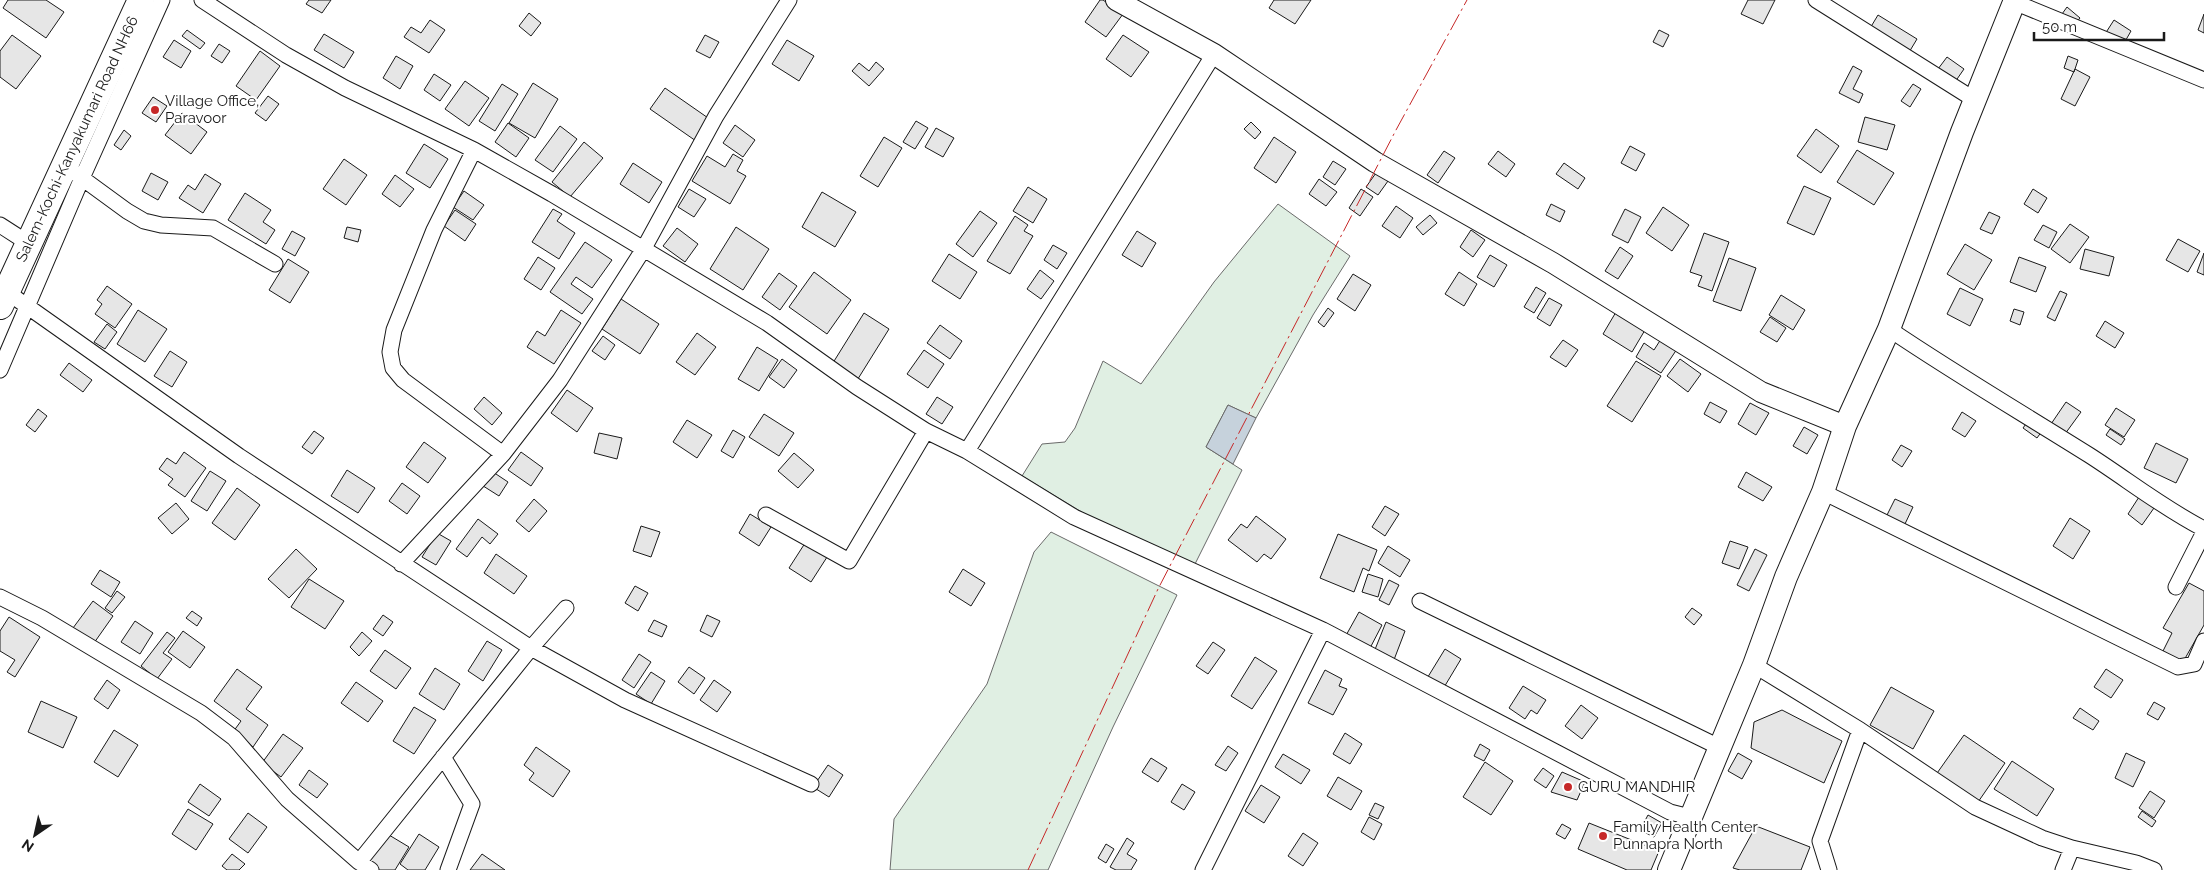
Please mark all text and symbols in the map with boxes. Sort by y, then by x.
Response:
scale bar [2034,10,2164,42]
street label: Salem-Kochi-Kanyakumari Road NH66 [12,13,142,265]
text: 50 m [2042,18,2077,36]
place label: Village Office, Paravoor [165,92,259,127]
marker: Village Office, Paravoor [149,104,161,116]
place label: GURU MANDHIR [1578,778,1695,796]
marker: GURU MANDHIR [1562,781,1574,793]
north arrow [10,810,60,860]
place label: Family Health Center Punnapra North [1613,818,1759,853]
marker: Family Health Center Punnapra North [1597,830,1609,842]
text: N [19,836,37,855]

